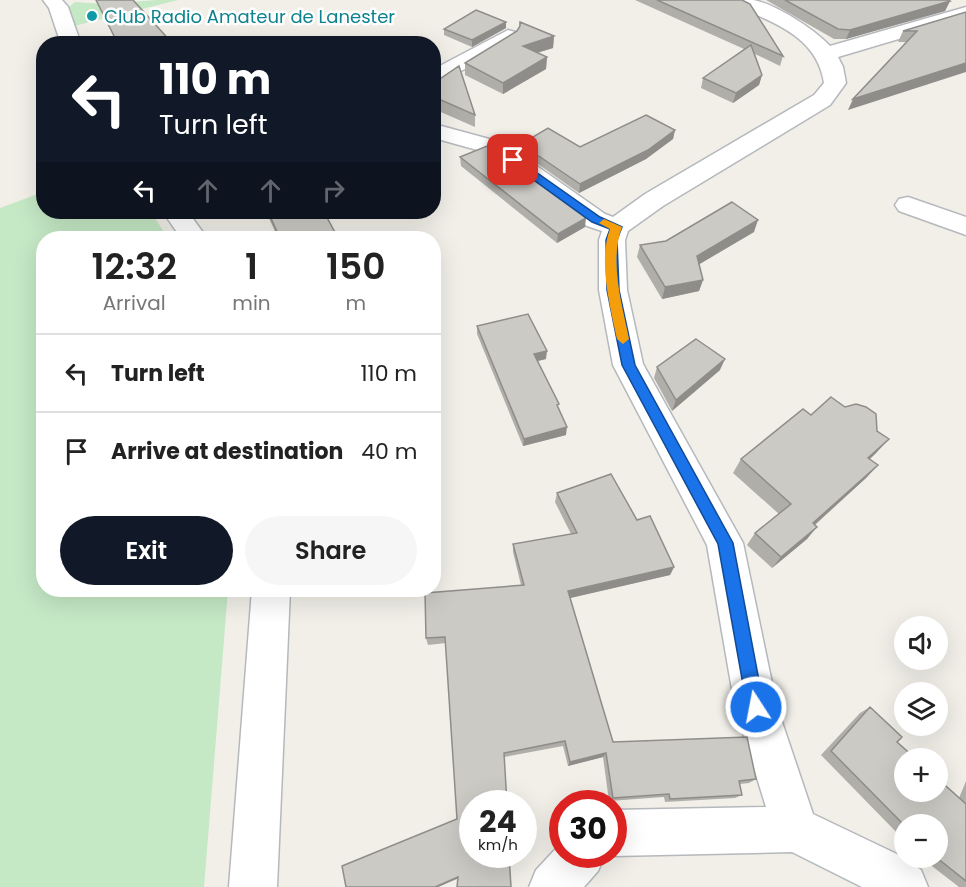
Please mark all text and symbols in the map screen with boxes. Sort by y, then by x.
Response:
place label: Club Radio Amateur de Lanester [104,4,395,29]
marker: Club Radio Amateur de Lanester [85,9,99,23]
text: 110 m [159,50,271,109]
icon: left [60,60,138,138]
text: Turn left [159,106,268,143]
pin [487,134,538,185]
icon: arrive [496,143,529,176]
icon: left [128,174,161,207]
icon: ahead [191,174,224,207]
icon: ahead [254,174,287,207]
icon: right [317,174,350,207]
text: 12:32 [91,241,177,292]
text: 1 [245,241,258,292]
text: 150 [326,241,386,292]
text: Arrival [103,289,166,317]
text: min [232,289,271,317]
text: m [345,289,366,317]
icon: left [60,357,93,390]
text: Turn left [111,358,205,389]
text: 110 m [361,358,417,389]
icon: arrive [60,435,93,468]
text: Arrive at destination [111,436,343,467]
text: 40 m [361,436,417,467]
button: Exit [60,516,233,585]
button: Share [245,516,417,585]
map controls [894,616,948,868]
button: sound [894,616,948,670]
position arrow [724,675,788,739]
button: layers [894,682,948,736]
button: + [894,748,948,802]
speed limit sign: 30 [549,790,627,868]
text: 24 [479,800,517,843]
button: − [894,814,948,868]
text: km/h [478,834,518,855]

